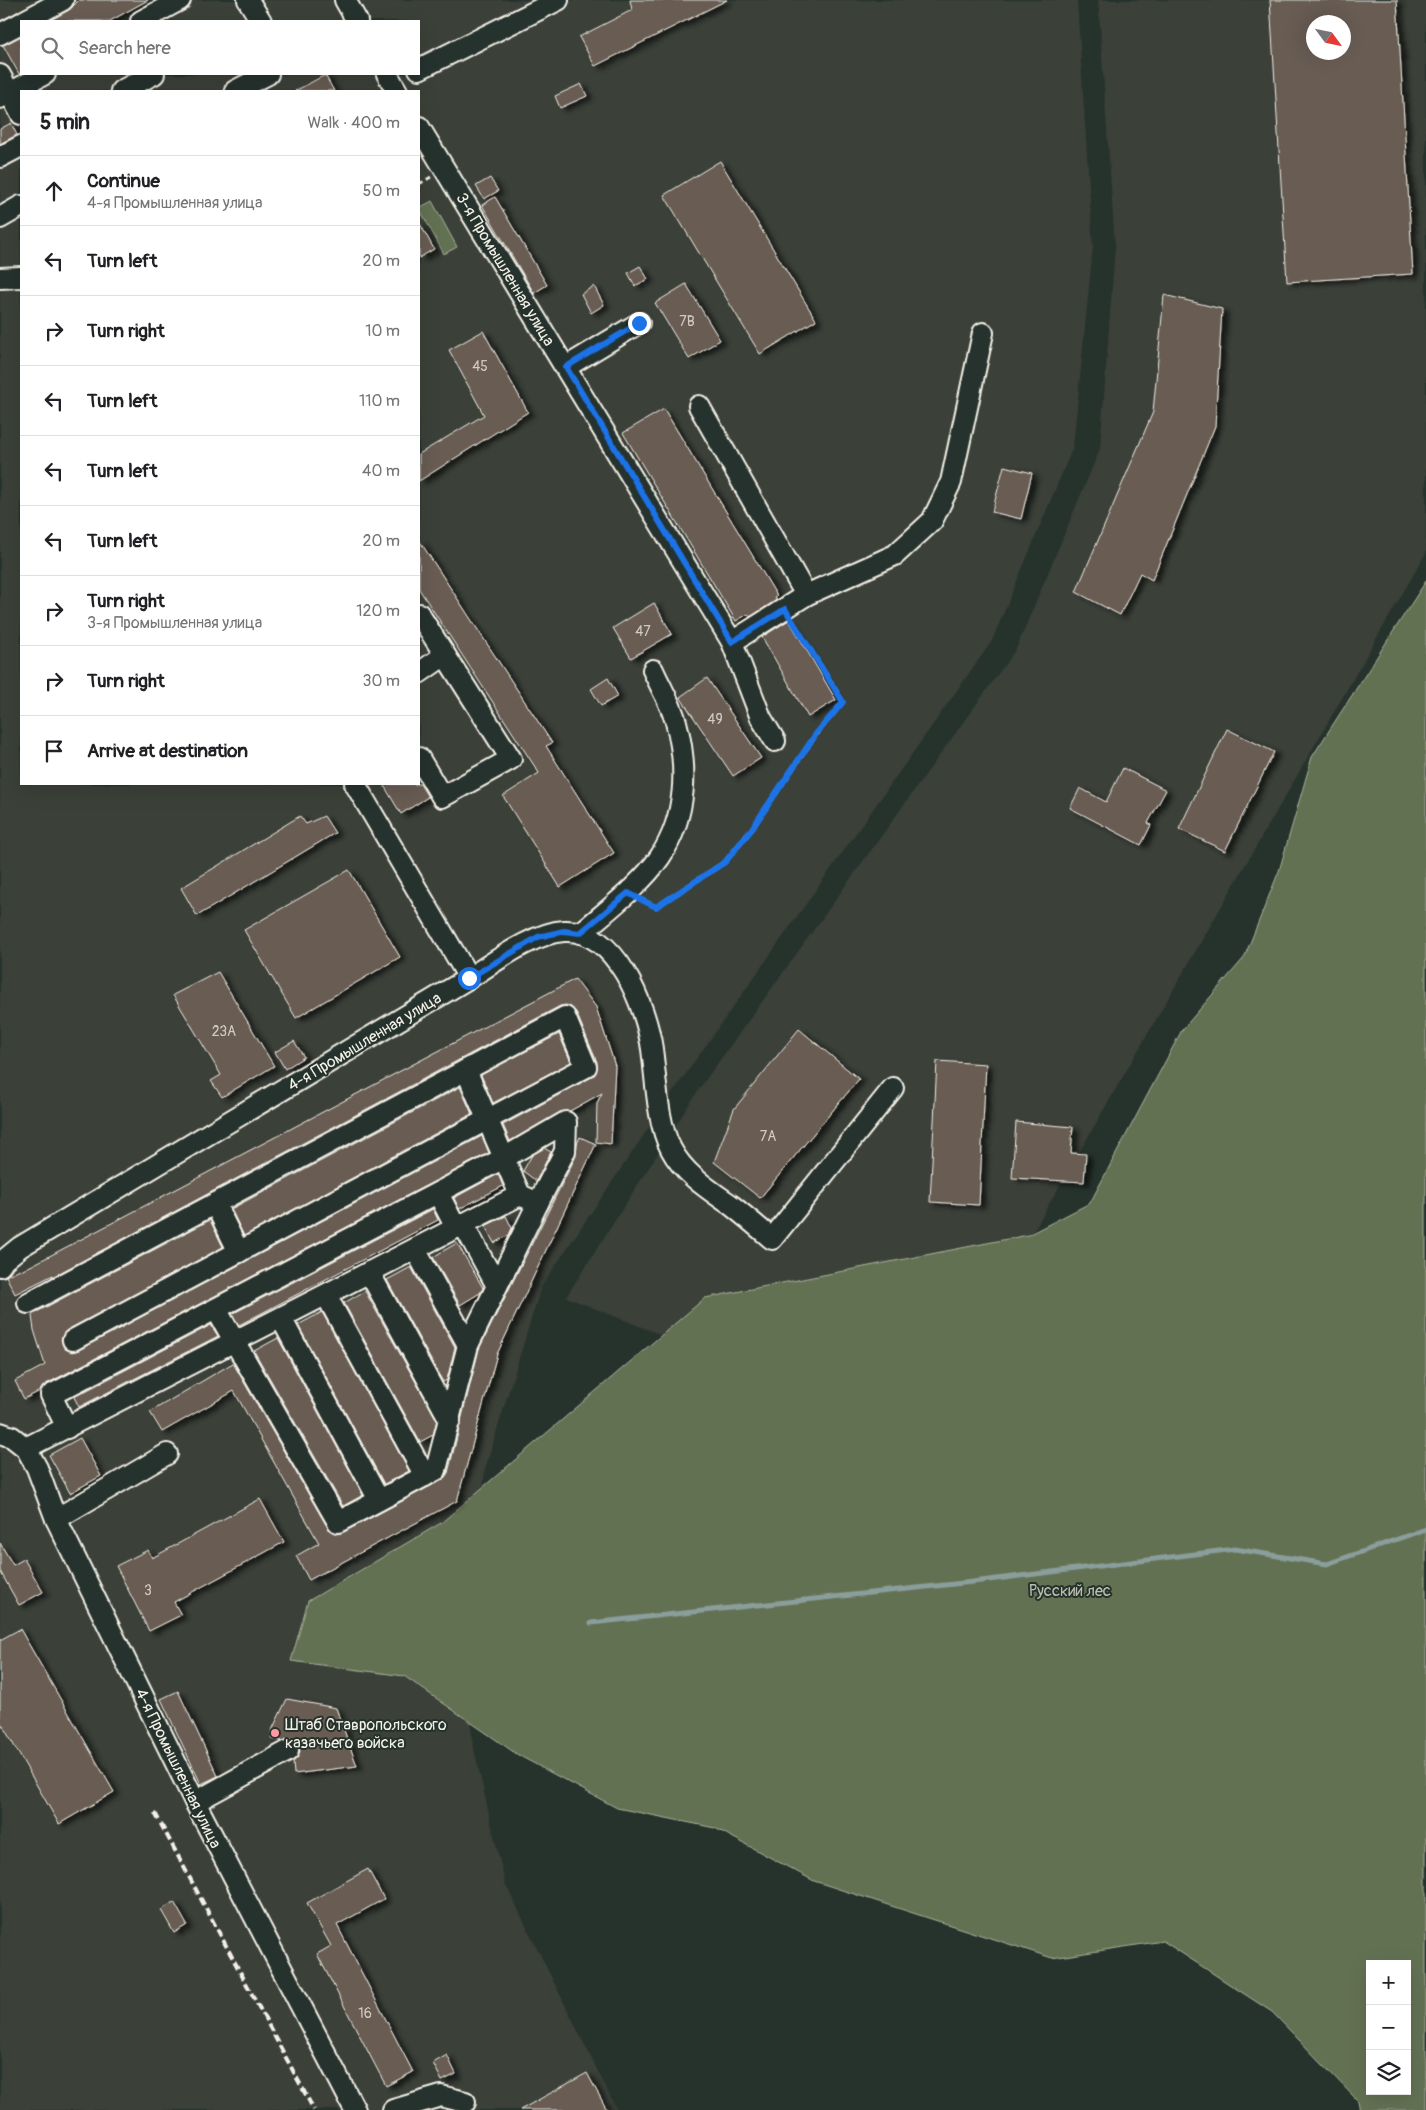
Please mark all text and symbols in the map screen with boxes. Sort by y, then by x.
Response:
north arrow [1306,15,1351,60]
search box [20,20,420,75]
icon: search [38,34,66,62]
text: Search here [78,36,171,60]
text: 5 min [40,109,90,136]
text: Walk · 400 m [307,113,400,133]
text: Continue [87,169,160,193]
icon: ahead [40,177,68,205]
text: 50 m [363,181,400,201]
street label: 3-я Промышленная улица [451,189,559,350]
text: 4-я Промышленная улица [87,193,263,213]
icon: left [40,247,68,275]
text: Turn left [87,249,157,273]
text: 20 m [362,251,400,271]
route end [628,312,651,335]
house number: 7В [679,313,695,330]
icon: right [40,317,68,345]
text: Turn right [87,319,165,343]
text: 10 m [365,321,400,341]
house number: 45 [472,358,488,375]
icon: left [40,387,68,415]
text: Turn left [87,389,157,413]
text: 110 m [359,391,400,411]
icon: left [40,457,68,485]
text: Turn left [87,459,157,483]
text: 40 m [362,461,400,481]
icon: left [40,527,68,555]
text: Turn left [87,529,157,553]
text: 20 m [362,531,400,551]
text: Turn right [87,589,165,613]
icon: right [40,597,68,625]
text: 120 m [356,601,400,621]
text: 3-я Промышленная улица [87,613,262,633]
house number: 47 [635,623,651,640]
icon: right [40,667,68,695]
text: Turn right [87,669,165,693]
text: 30 m [362,671,400,691]
house number: 49 [707,711,723,728]
icon: arrive [40,737,68,765]
text: Arrive at destination [87,739,248,763]
route start [458,967,481,990]
street label: 4-я Промышленная улица [284,988,445,1096]
house number: 23А [212,1023,236,1040]
house number: 7А [760,1128,776,1145]
park label: Русский лес [1029,1581,1111,1601]
house number: 3 [144,1582,152,1599]
street label: 4-я Промышленная улица [131,1685,226,1852]
place label: Штаб Ставропольского казачьего войска [285,1715,447,1753]
marker: Штаб Ставропольского казачьего войска [269,1727,281,1739]
map controls [1366,1960,1411,2095]
button: + [1366,1960,1411,2005]
house number: 16 [358,2005,372,2022]
button: − [1366,2005,1411,2050]
button: layers [1366,2050,1411,2095]

